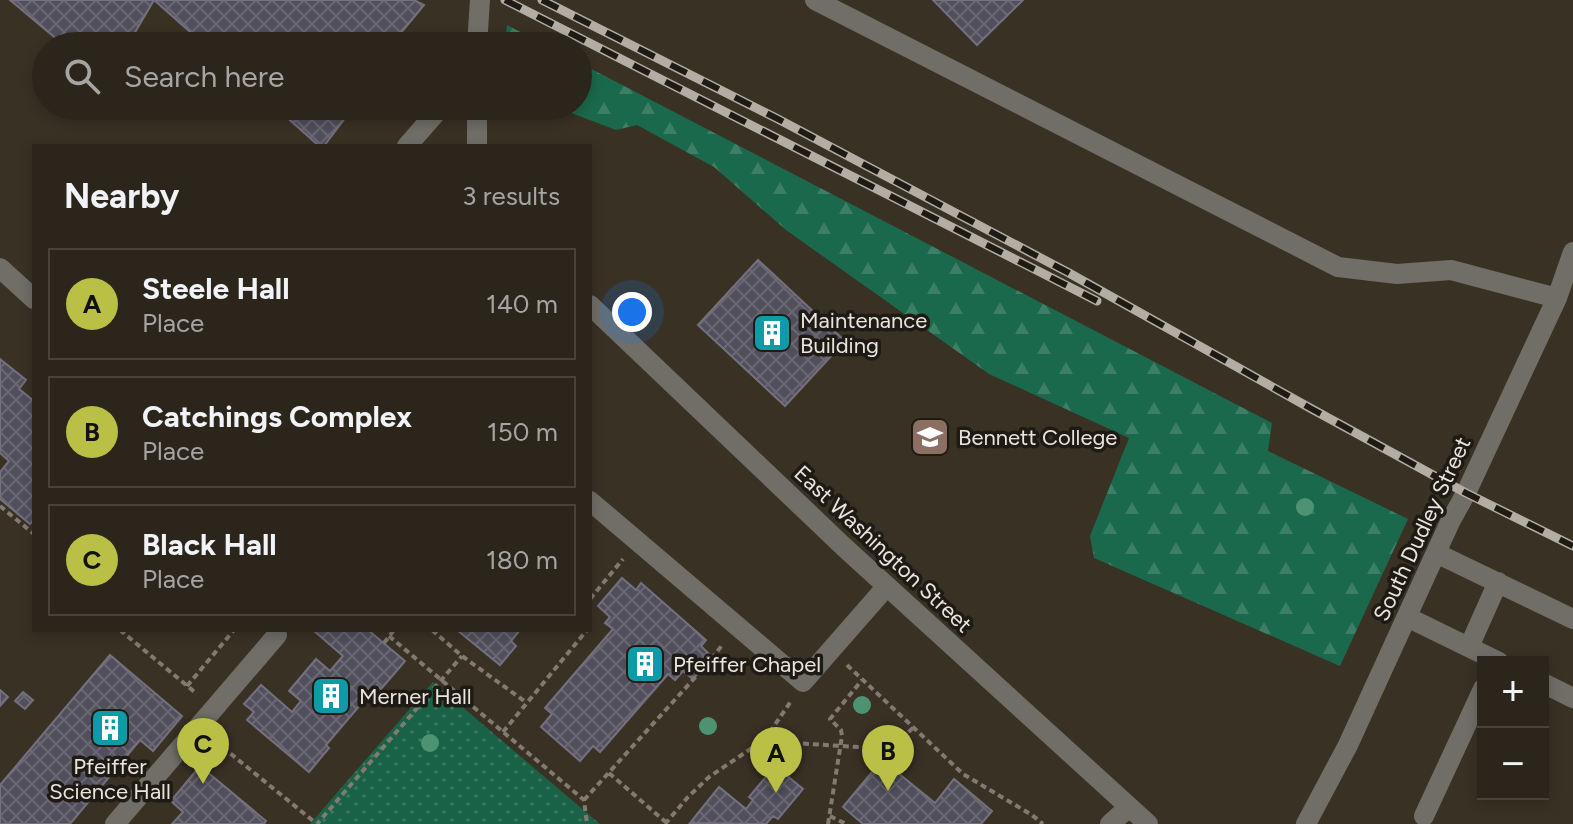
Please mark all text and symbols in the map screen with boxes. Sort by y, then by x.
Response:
search box [32,32,592,120]
icon: search [60,54,104,98]
text: Search here [124,58,284,95]
text: Nearby [64,176,179,217]
text: 3 results [462,180,560,212]
text: Steele Hall [142,270,290,307]
text: A [83,288,101,320]
text: 140 m [486,288,558,320]
your location [612,292,652,332]
text: Place [142,307,204,339]
place label: Maintenance Building [800,307,927,359]
building icon: Maintenance Building [751,312,793,354]
text: Catchings Complex [142,398,412,435]
text: B [84,416,100,448]
text: 150 m [487,416,558,448]
school or university icon: Bennett College [909,416,951,458]
place label: Bennett College [958,424,1117,451]
street label: South Dudley Street [1367,433,1477,625]
text: Place [142,435,204,467]
street label: East Washington Street [789,460,977,638]
text: Black Hall [142,526,277,563]
text: C [83,544,101,576]
text: 180 m [486,544,558,576]
text: Place [142,563,204,595]
building icon: Pfeiffer Chapel [624,643,666,685]
place label: Pfeiffer Chapel [673,651,821,678]
map controls [1477,656,1549,800]
button: + [1477,656,1549,728]
building icon: Merner Hall [310,675,352,717]
place label: Merner Hall [359,683,472,710]
building icon: Pfeiffer Science Hall [89,707,131,749]
pin: C [177,718,229,784]
pin: B [862,725,914,791]
pin: A [750,727,802,793]
button: − [1477,728,1549,800]
place label: Pfeiffer Science Hall [49,753,171,805]

